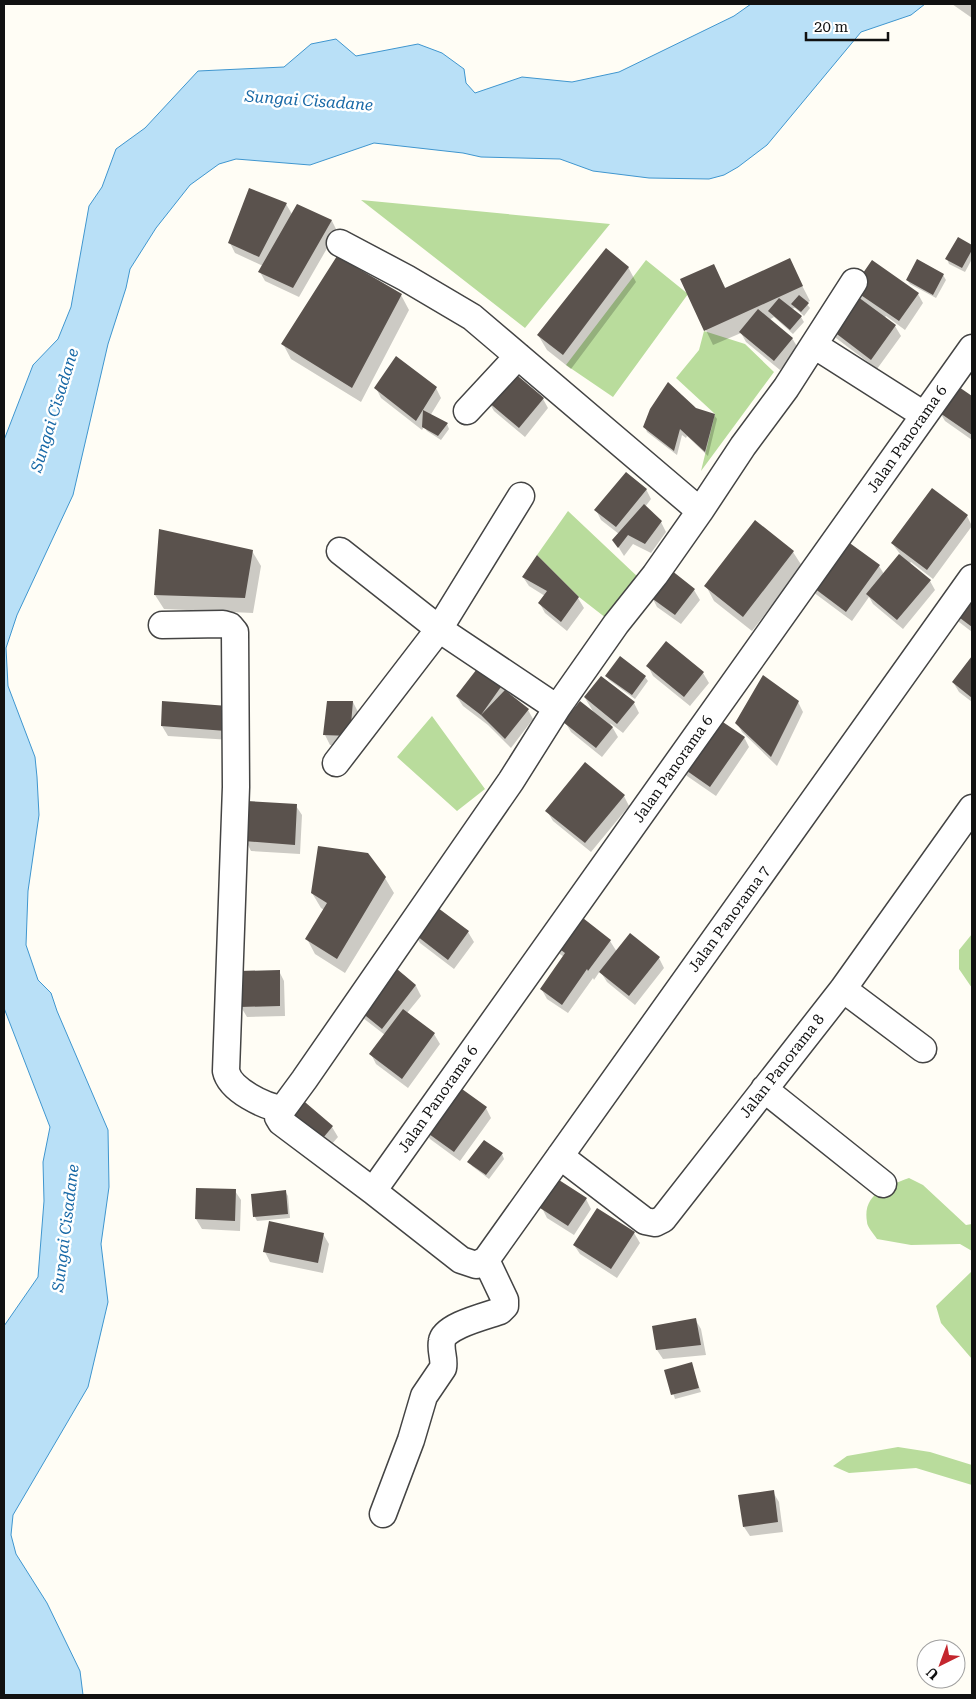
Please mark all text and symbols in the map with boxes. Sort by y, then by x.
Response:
scale bar [806,10,888,42]
text: 20 m [814,18,849,36]
water label: Sungai Cisadane [243,86,374,114]
water label: Sungai Cisadane [26,346,82,475]
street label: Jalan Panorama 6 [863,382,951,496]
street label: Jalan Panorama 6 [629,712,717,826]
street label: Jalan Panorama 7 [684,862,774,976]
street label: Jalan Panorama 8 [736,1010,828,1122]
street label: Jalan Panorama 6 [394,1042,482,1156]
water label: Sungai Cisadane [48,1163,83,1294]
north arrow [916,1639,966,1689]
text: U [923,1664,942,1683]

